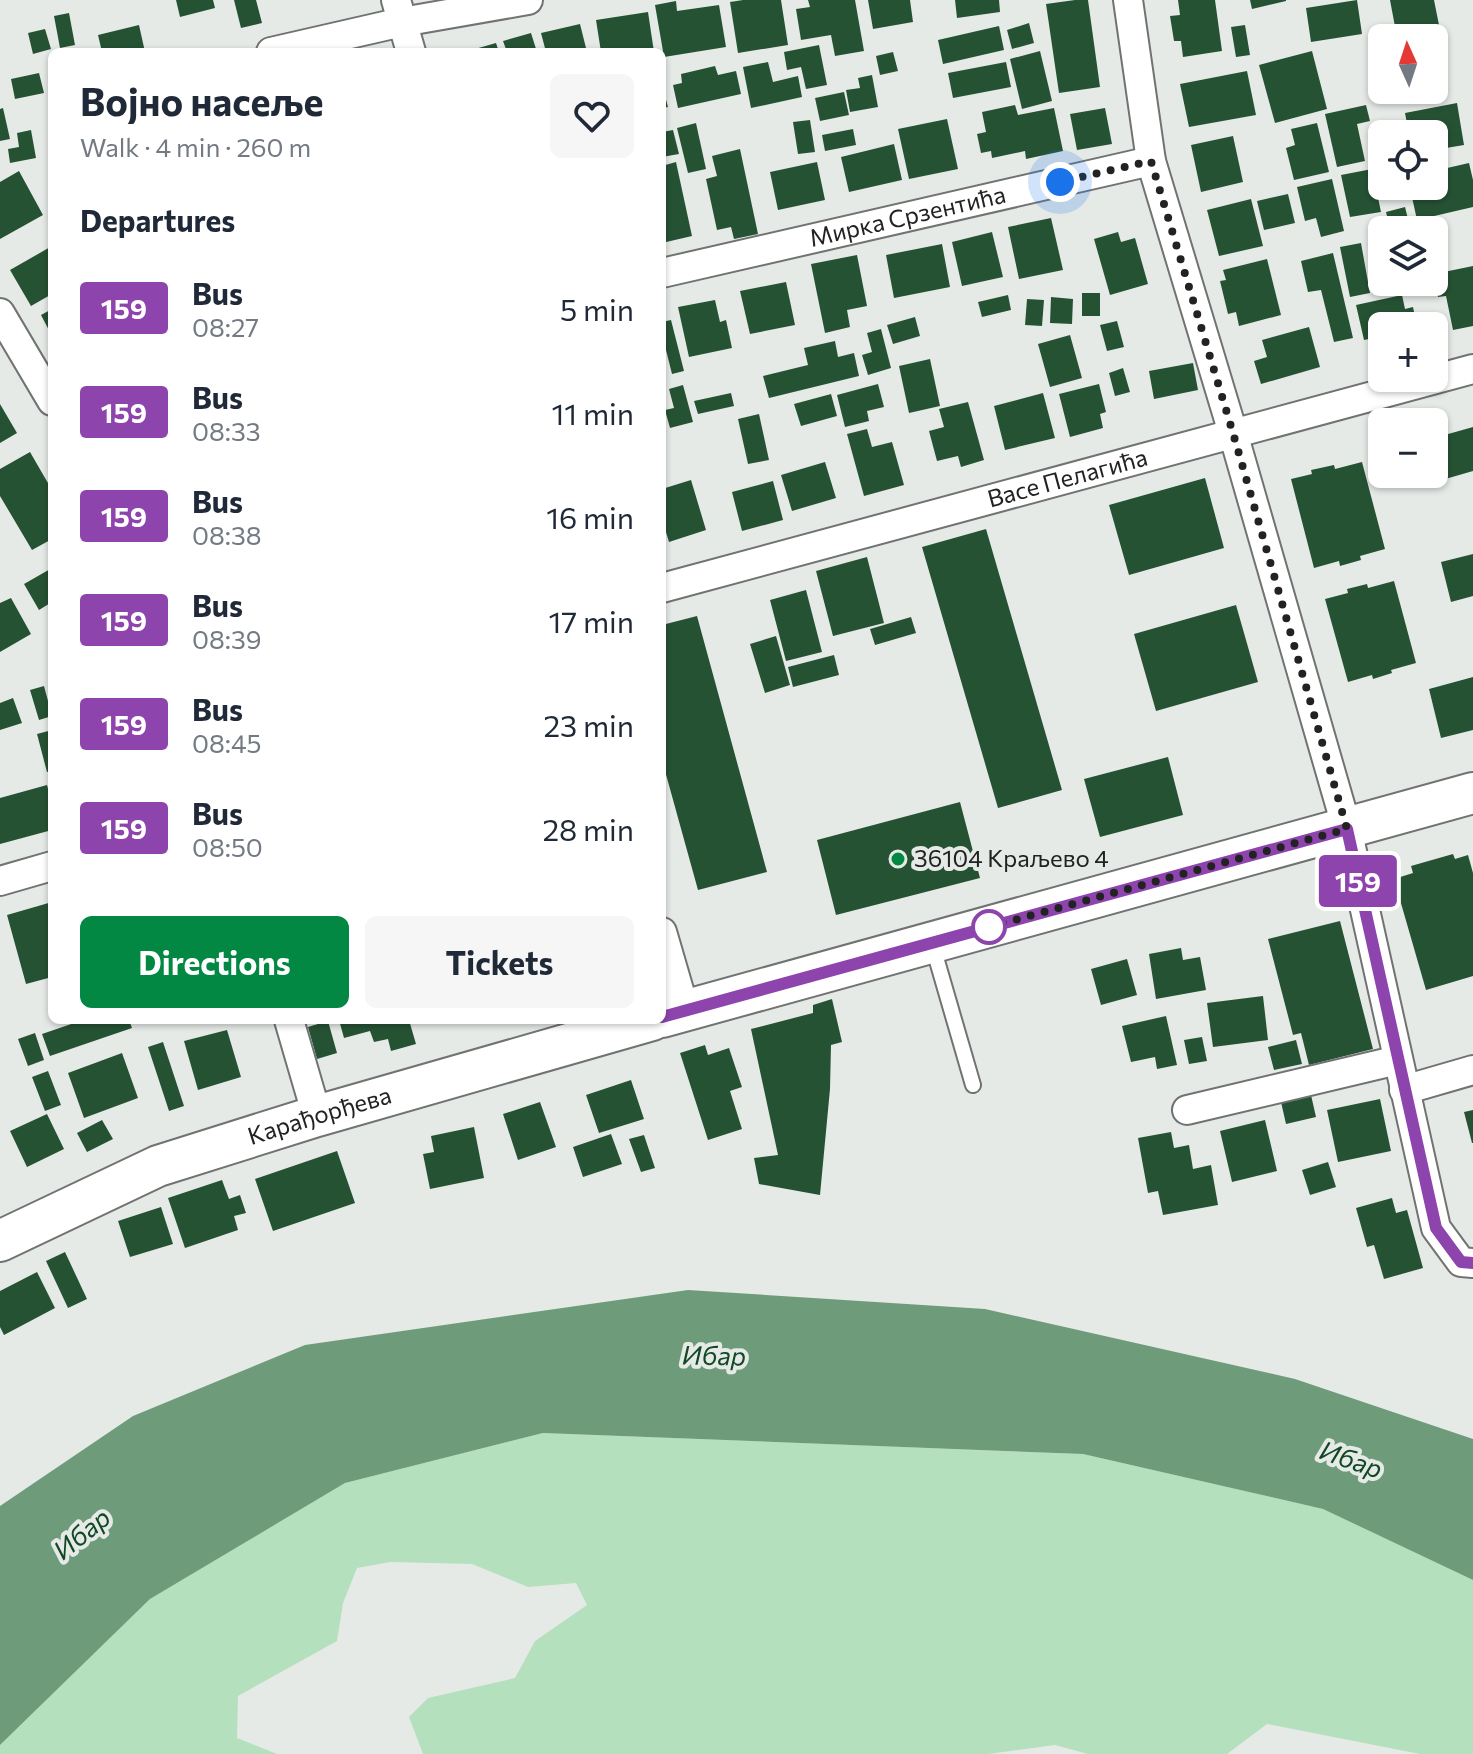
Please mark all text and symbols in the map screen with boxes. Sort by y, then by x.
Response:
north arrow [1368,24,1448,104]
map controls [1368,24,1448,488]
button: heart [550,74,634,158]
text: Војно насеље [80,77,324,124]
button: locate [1368,120,1448,200]
text: Walk · 4 min · 260 m [80,131,311,162]
your location [1040,162,1080,202]
street label: Мирка Срзентића [806,179,1008,252]
text: Departures [80,201,235,238]
button: layers [1368,216,1448,296]
text: Bus [192,274,243,311]
text: 5 min [560,290,634,327]
text: 159 [101,291,147,325]
text: 08:27 [192,311,259,342]
button: + [1368,312,1448,392]
text: Bus [192,378,243,415]
text: 11 min [552,394,634,431]
text: 159 [101,395,147,429]
button: − [1368,408,1448,488]
text: 08:33 [192,415,260,446]
street label: Васе Пелагића [984,442,1150,513]
text: Bus [192,482,243,519]
text: 16 min [546,498,634,535]
text: 159 [101,499,147,533]
text: 08:38 [192,519,262,550]
text: Bus [192,586,243,623]
text: 17 min [549,602,634,639]
text: 159 [101,603,147,637]
text: 08:39 [192,623,262,654]
text: Bus [192,690,243,727]
text: 23 min [543,706,634,743]
text: 159 [101,707,147,741]
text: 08:45 [192,727,261,758]
text: Bus [192,794,243,831]
text: 28 min [542,810,634,847]
text: 159 [101,811,147,845]
text: 08:50 [192,831,263,862]
place label: 36104 Краљево 4 [914,843,1109,872]
marker: 36104 Краљево 4 [889,850,907,868]
line badge: 159 [1312,855,1404,907]
text: 159 [1335,864,1381,898]
unlabelled marker [972,910,1006,944]
button: Directions [80,916,349,1008]
button: Tickets [365,916,634,1008]
street label: Карађорђева [244,1080,394,1150]
water label: Ибар [682,1338,746,1371]
water label: Ибар [1316,1433,1387,1484]
water label: Ибар [46,1501,116,1565]

